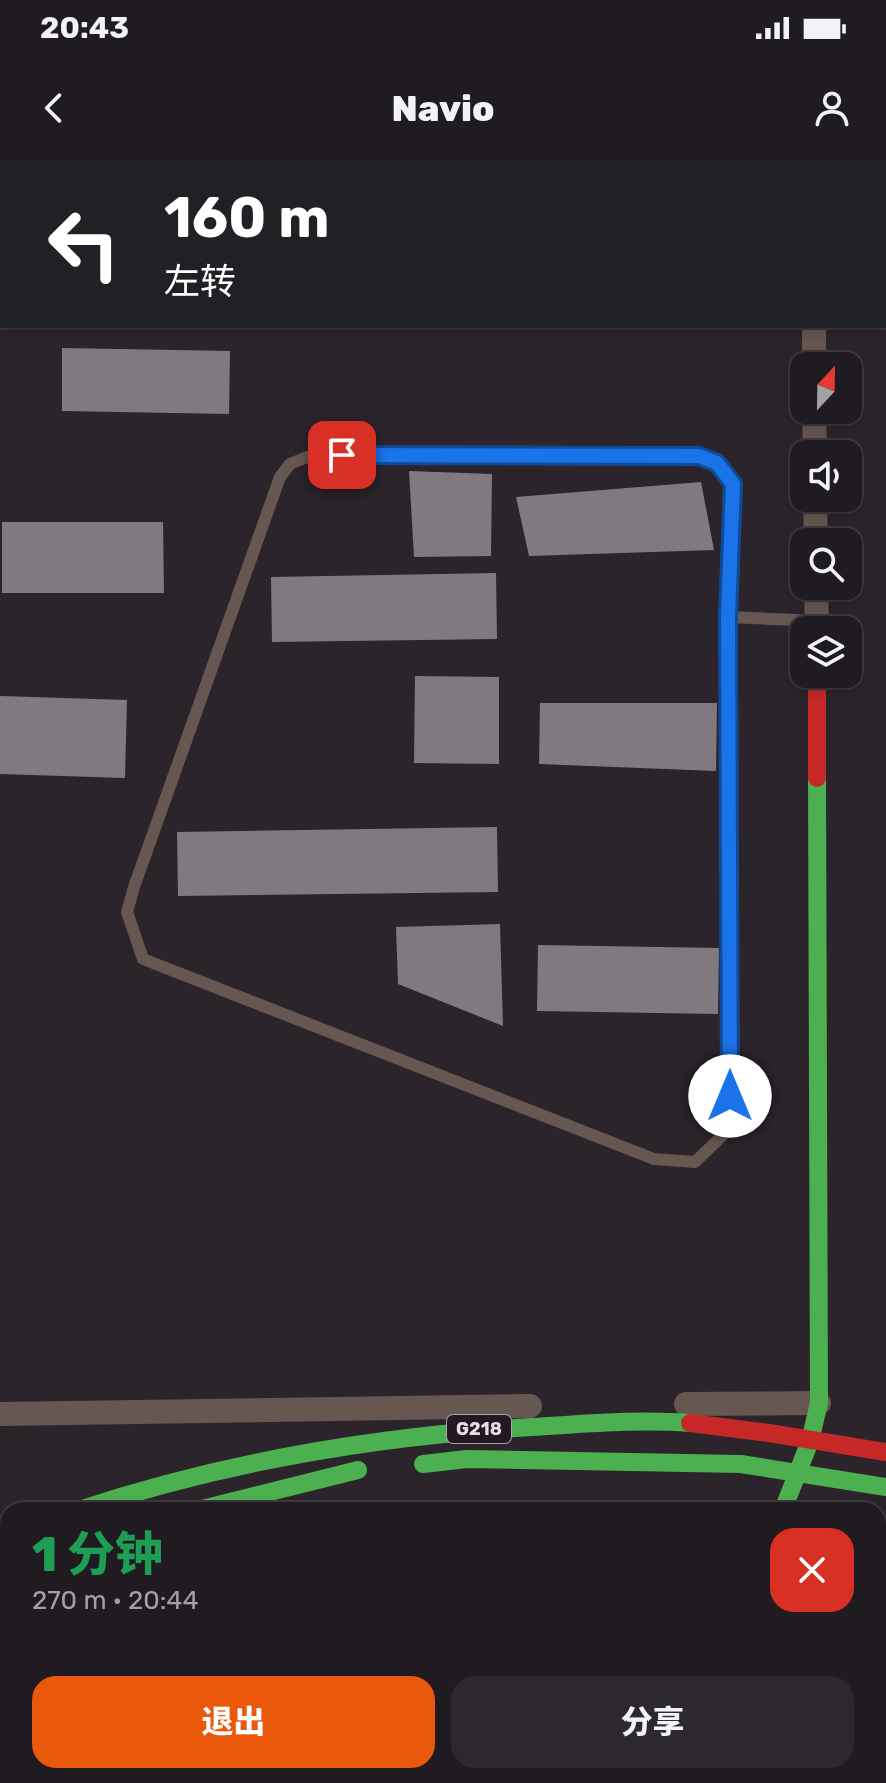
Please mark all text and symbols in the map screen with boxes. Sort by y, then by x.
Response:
text: 20:43 [40,10,129,46]
icon: back [32,86,76,130]
icon: person [810,86,854,130]
text: Navio [392,87,495,130]
text: 160 m [164,185,330,251]
icon: left [32,192,136,296]
text: 左转 [164,260,236,303]
north arrow [790,352,862,424]
map controls [790,352,862,688]
pin [308,421,376,489]
icon: arrive [320,433,364,477]
button: sound [790,440,862,512]
button: search [790,528,862,600]
button: layers [790,616,862,688]
position arrow [688,1054,772,1138]
road number: G218 [447,1415,511,1443]
text: 1 分钟 [32,1526,163,1583]
button: close [770,1528,854,1612]
text: 270 m · 20:44 [32,1585,199,1616]
button: 退出 [32,1676,435,1768]
button: 分享 [451,1676,854,1768]

